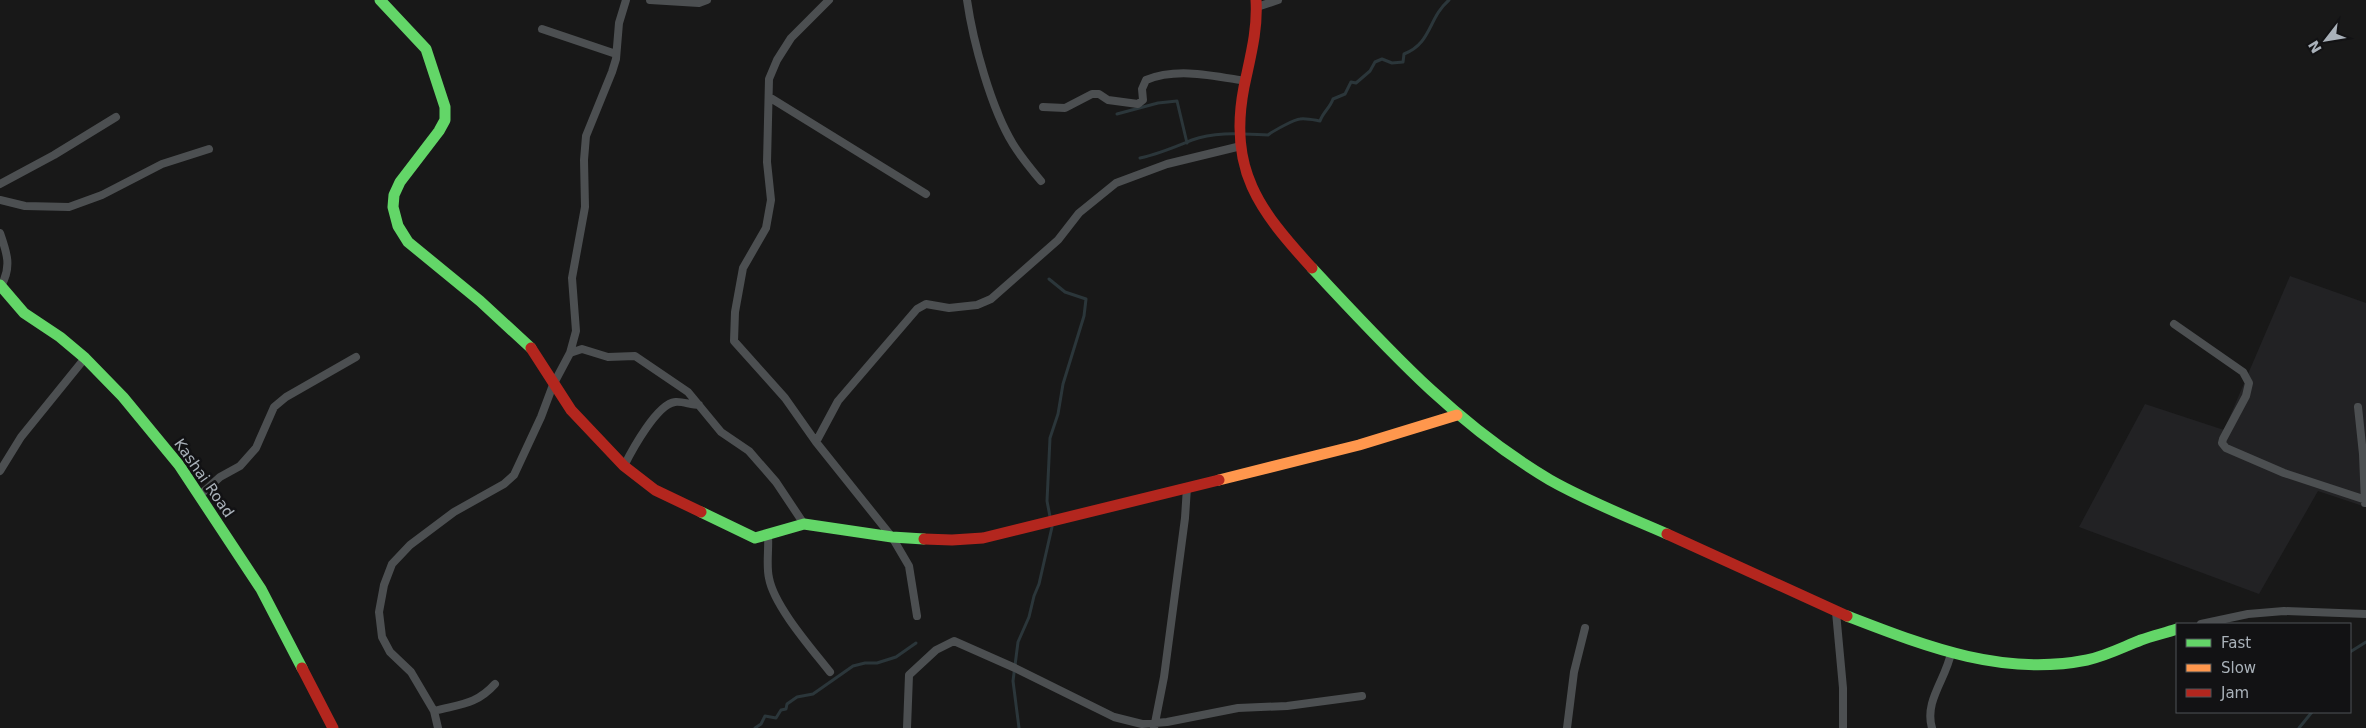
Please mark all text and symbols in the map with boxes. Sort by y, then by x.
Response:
north arrow [2301,15,2351,65]
text: N [2305,38,2325,56]
street label: Kashai Road [170,435,238,521]
legend [2176,623,2351,713]
text: Fast [2221,634,2251,652]
text: Slow [2221,659,2256,677]
text: Jam [2220,684,2249,702]

